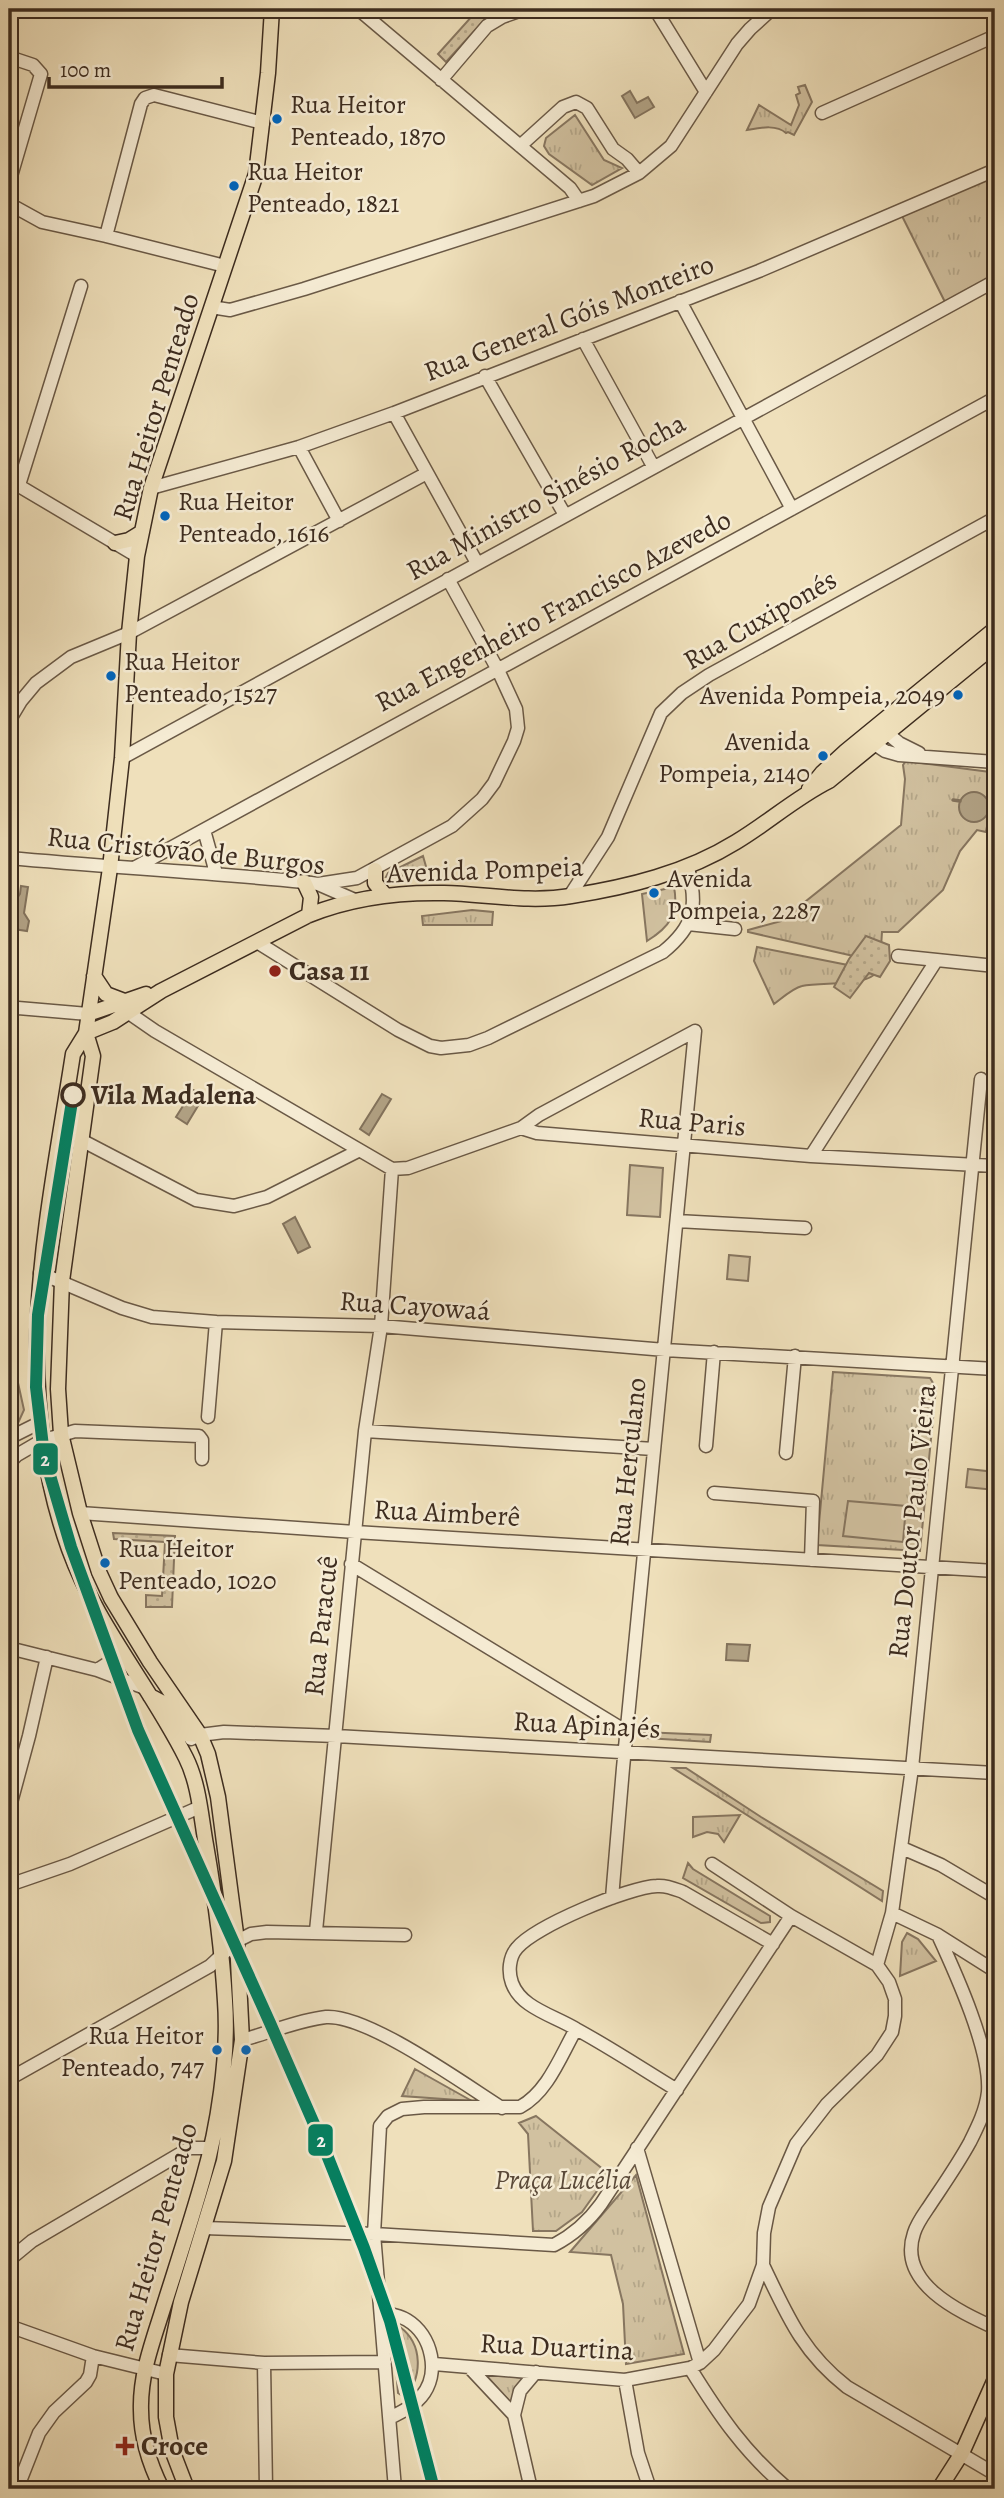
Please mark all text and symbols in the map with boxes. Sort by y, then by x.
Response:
scale bar [49,46,222,90]
text: 100 m [60,56,111,84]
place label: Rua Heitor Penteado, 1870 [290,87,446,154]
marker: Rua Heitor Penteado, 1870 [270,112,284,126]
place label: Rua Heitor Penteado, 1821 [247,154,399,221]
marker: Rua Heitor Penteado, 1821 [227,179,241,193]
street label: Rua General Góis Monteiro [419,245,719,391]
street label: Rua Heitor Penteado [103,288,209,526]
street label: Rua Ministro Sinésio Rocha [399,404,693,590]
place label: Rua Heitor Penteado, 1616 [178,484,329,551]
street label: Rua Engenheiro Francisco Azevedo [368,501,738,721]
marker: Rua Heitor Penteado, 1616 [158,509,172,523]
street label: Rua Cuxiponés [676,561,844,679]
place label: Rua Heitor Penteado, 1527 [124,644,277,711]
marker: Rua Heitor Penteado, 1527 [104,669,118,683]
place label: Avenida Pompeia, 2049 [699,678,945,713]
marker: Avenida Pompeia, 2049 [951,688,965,702]
place label: Avenida Pompeia, 2140 [658,724,810,791]
marker: Avenida Pompeia, 2140 [816,749,830,763]
street label: Rua Cristóvão de Burgos [45,818,327,884]
street label: Avenida Pompeia [385,848,584,892]
place label: Avenida Pompeia, 2287 [666,861,820,928]
marker: Avenida Pompeia, 2287 [647,886,661,900]
place label: Casa 11 [289,952,370,990]
marker: Casa 11 [267,963,283,979]
place label: Vila Madalena [90,1076,256,1114]
marker: Vila Madalena [61,1083,85,1107]
street label: Rua Paris [637,1098,747,1146]
street label: Rua Cayowaá [338,1282,492,1330]
street label: Rua Herculano [600,1376,656,1548]
street label: Rua Doutor Paulo Vieira [879,1382,945,1660]
line badge: 2 [32,1442,59,1476]
text: 2 [40,1447,50,1473]
street label: Rua Aimberê [373,1490,521,1536]
place label: Rua Heitor Penteado, 1020 [118,1531,277,1598]
street label: Rua Paracuê [295,1554,347,1698]
marker: Rua Heitor Penteado, 1020 [98,1556,112,1570]
street label: Rua Apinajés [512,1702,662,1748]
place label: Rua Heitor Penteado, 747 [61,2018,204,2085]
marker: Rua Heitor Penteado, 747 [210,2043,224,2057]
unlabelled marker [239,2043,253,2057]
street label: Rua Heitor Penteado [105,2118,207,2356]
line badge: 2 [307,2123,334,2157]
text: 2 [316,2128,326,2154]
park label: Praça Lucélia [494,2161,632,2199]
street label: Rua Duartina [479,2324,635,2370]
place label: Croce [141,2427,208,2465]
marker: Croce [115,2436,135,2456]

